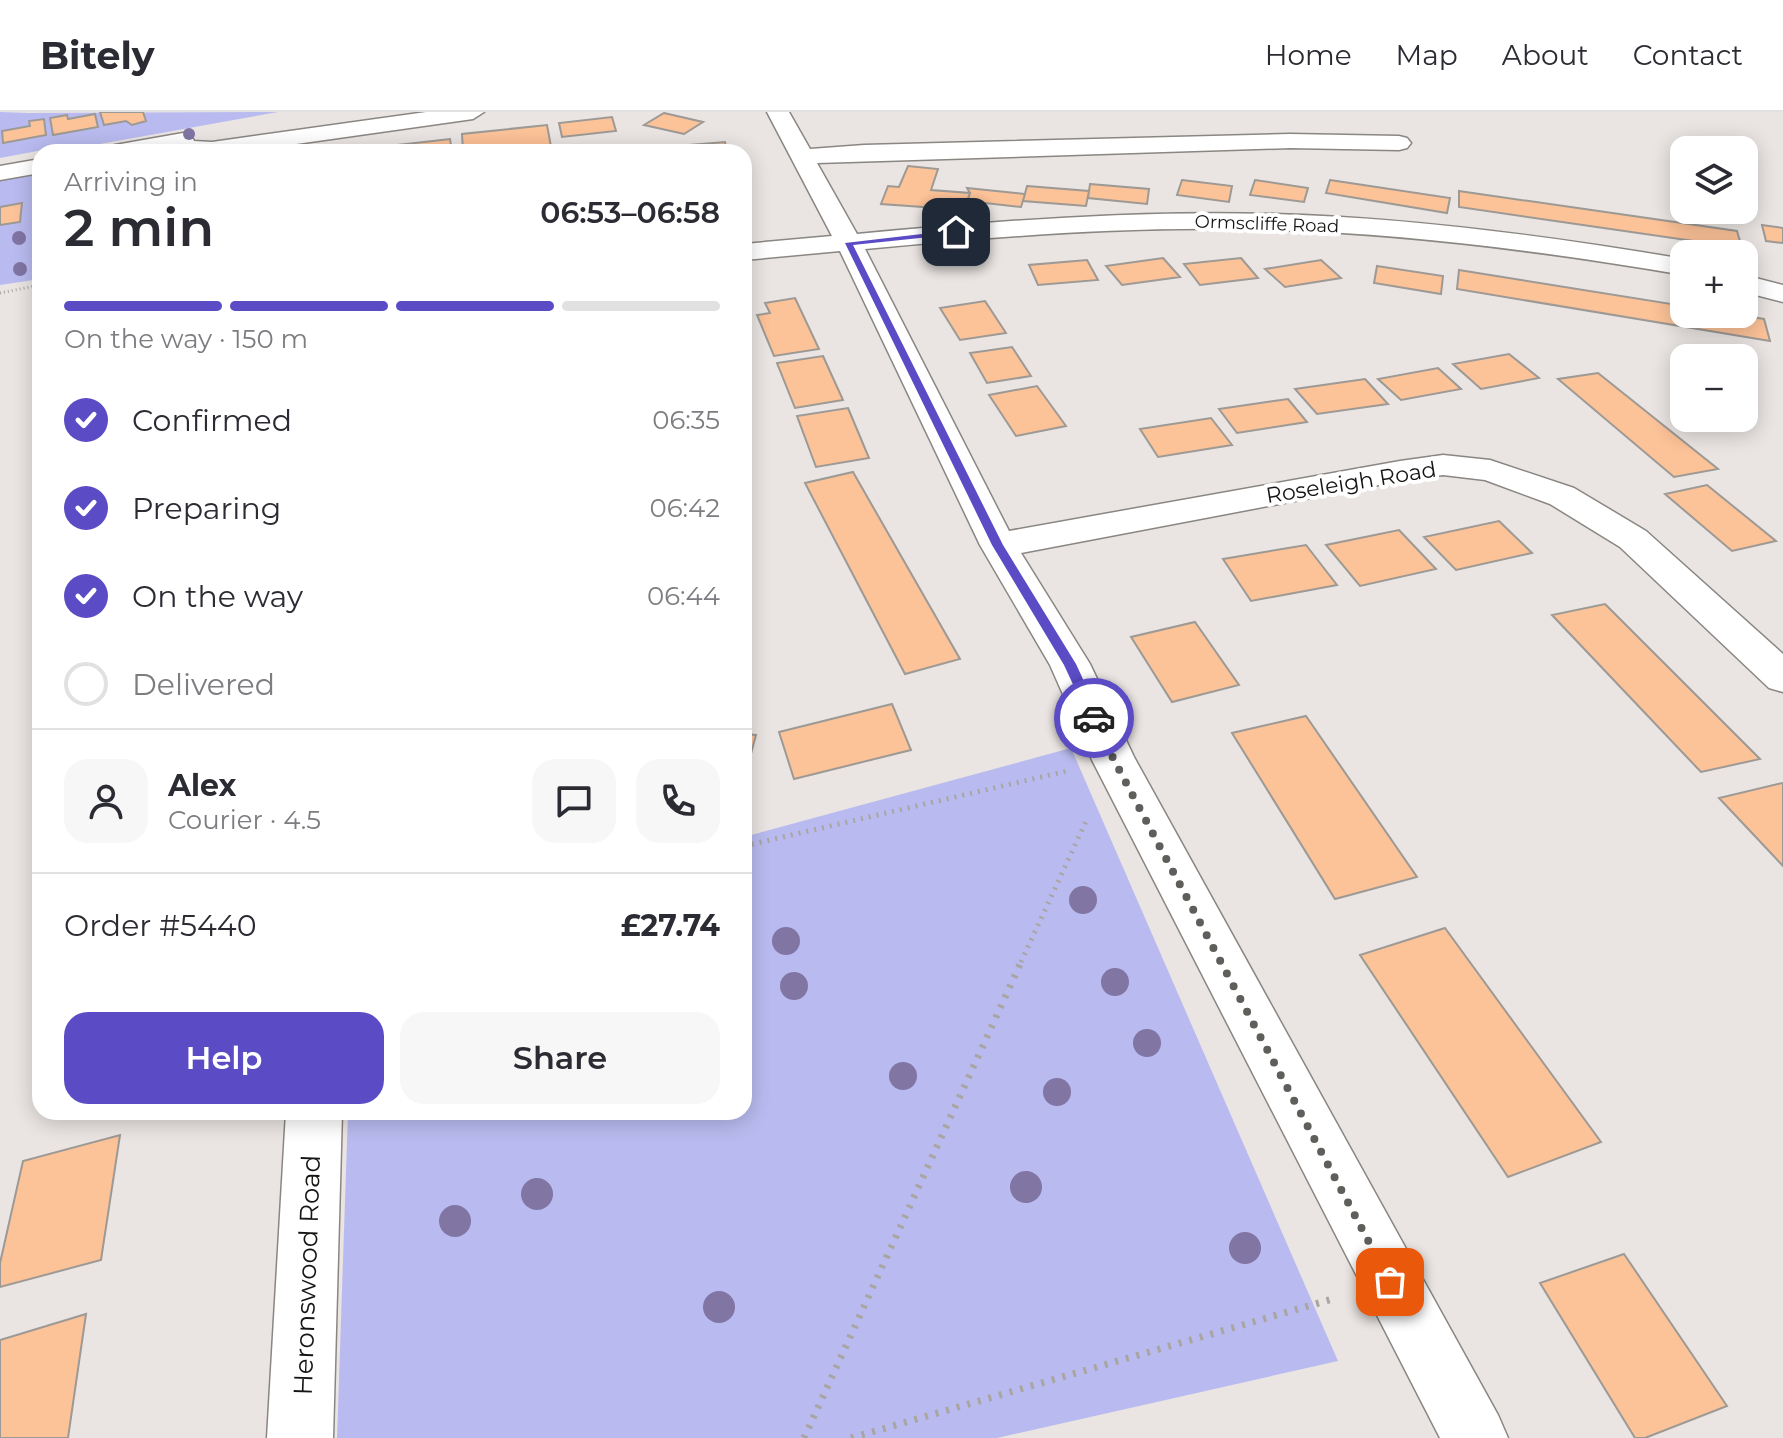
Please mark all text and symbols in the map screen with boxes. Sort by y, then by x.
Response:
text: Bitely [40,32,155,79]
text: Home [1265,38,1352,72]
text: Map [1396,38,1458,72]
text: About [1502,38,1589,72]
text: Contact [1633,38,1743,72]
map controls [1670,136,1758,432]
button: layers [1670,136,1758,224]
text: Arriving in [64,166,198,198]
text: 06:53–06:58 [540,194,720,231]
text: 2 min [64,196,214,259]
pin [922,198,990,266]
icon: home [934,210,978,254]
street label: Ormscliffe Road [1194,210,1340,238]
button: + [1670,240,1758,328]
text: On the way · 150 m [64,323,308,355]
button: − [1670,344,1758,432]
icon: check [64,398,108,442]
text: Confirmed [132,402,292,439]
text: 06:35 [652,404,720,436]
street label: Roseleigh Road [1264,456,1438,509]
icon: check [64,486,108,530]
text: Preparing [132,490,281,527]
text: 06:42 [650,492,720,524]
icon: check [64,574,108,618]
text: On the way [132,578,303,615]
text: 06:44 [647,580,720,612]
text: Delivered [132,666,275,703]
courier [1054,678,1134,758]
icon: car [1072,696,1116,740]
button: person [64,759,148,843]
button: chat [532,759,616,843]
button: phone [636,759,720,843]
text: Alex [168,767,236,804]
text: Courier · 4.5 [168,804,321,836]
text: Order #5440 [64,907,257,944]
text: £27.74 [621,907,720,944]
button: Help [64,1012,384,1104]
button: Share [400,1012,720,1104]
street label: Heronswood Road [287,1154,327,1396]
pin [1356,1248,1424,1316]
icon: bag [1368,1260,1412,1304]

